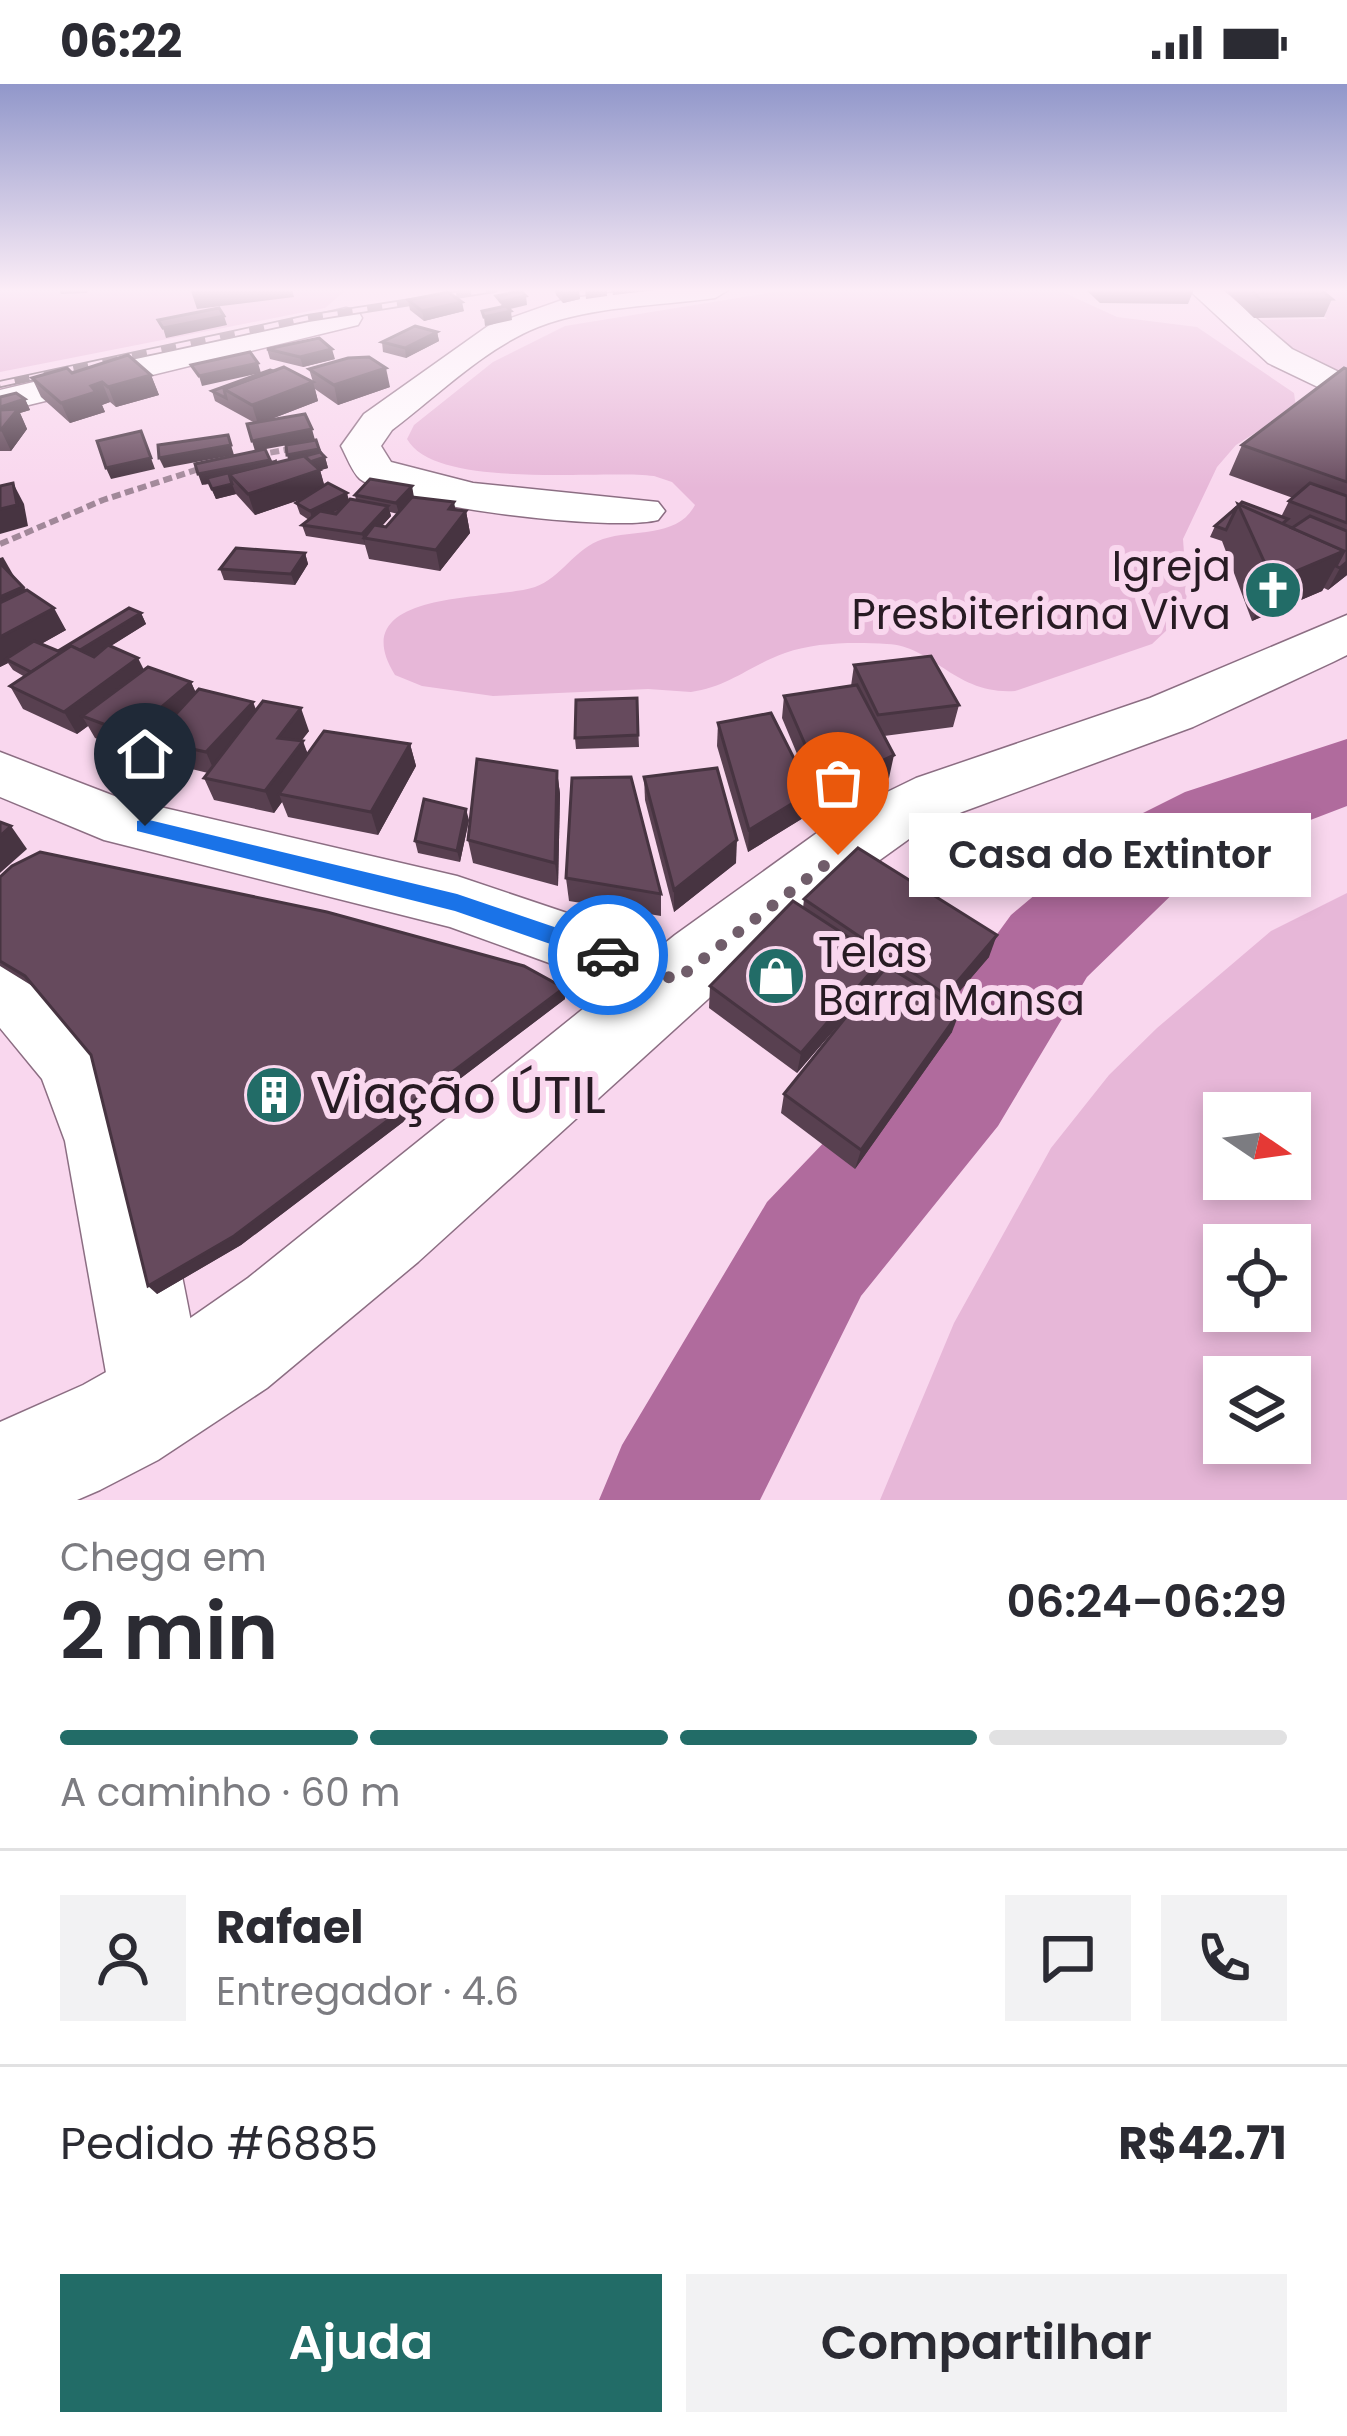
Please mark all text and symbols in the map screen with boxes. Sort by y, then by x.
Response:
text: 06:22 [60,10,182,73]
place label: Igreja Presbiteriana Viva [851,537,1231,644]
church icon: Igreja Presbiteriana Viva [1242,559,1304,621]
pin [94,703,196,826]
icon: home [112,721,178,787]
pin [787,732,889,855]
icon: bag [805,750,871,816]
callout: Casa do Extintor [910,813,1312,897]
text: Casa do Extintor [948,827,1272,882]
courier [548,895,668,1015]
icon: car [575,922,641,988]
place label: Telas Barra Mansa [818,923,1085,1030]
shop icon: Telas Barra Mansa [745,945,807,1007]
place label: Viação ÚTIL [316,1059,606,1131]
building icon: Viação ÚTIL [243,1064,305,1126]
north arrow [1203,1092,1311,1200]
map controls [1203,1092,1311,1464]
button: locate [1203,1224,1311,1332]
button: layers [1203,1356,1311,1464]
text: Chega em [60,1530,267,1585]
text: 06:24–06:29 [1006,1570,1287,1633]
text: 2 min [60,1577,278,1686]
text: A caminho · 60 m [60,1765,400,1820]
button: person [60,1895,186,2021]
button: chat [1005,1895,1131,2021]
button: phone [1161,1895,1287,2021]
text: Rafael [216,1896,364,1959]
text: Entregador · 4.6 [216,1964,519,2019]
text: Pedido #6885 [60,2112,378,2175]
text: R$42.71 [1118,2112,1287,2175]
button: Ajuda [60,2274,662,2412]
button: Compartilhar [686,2274,1287,2412]

